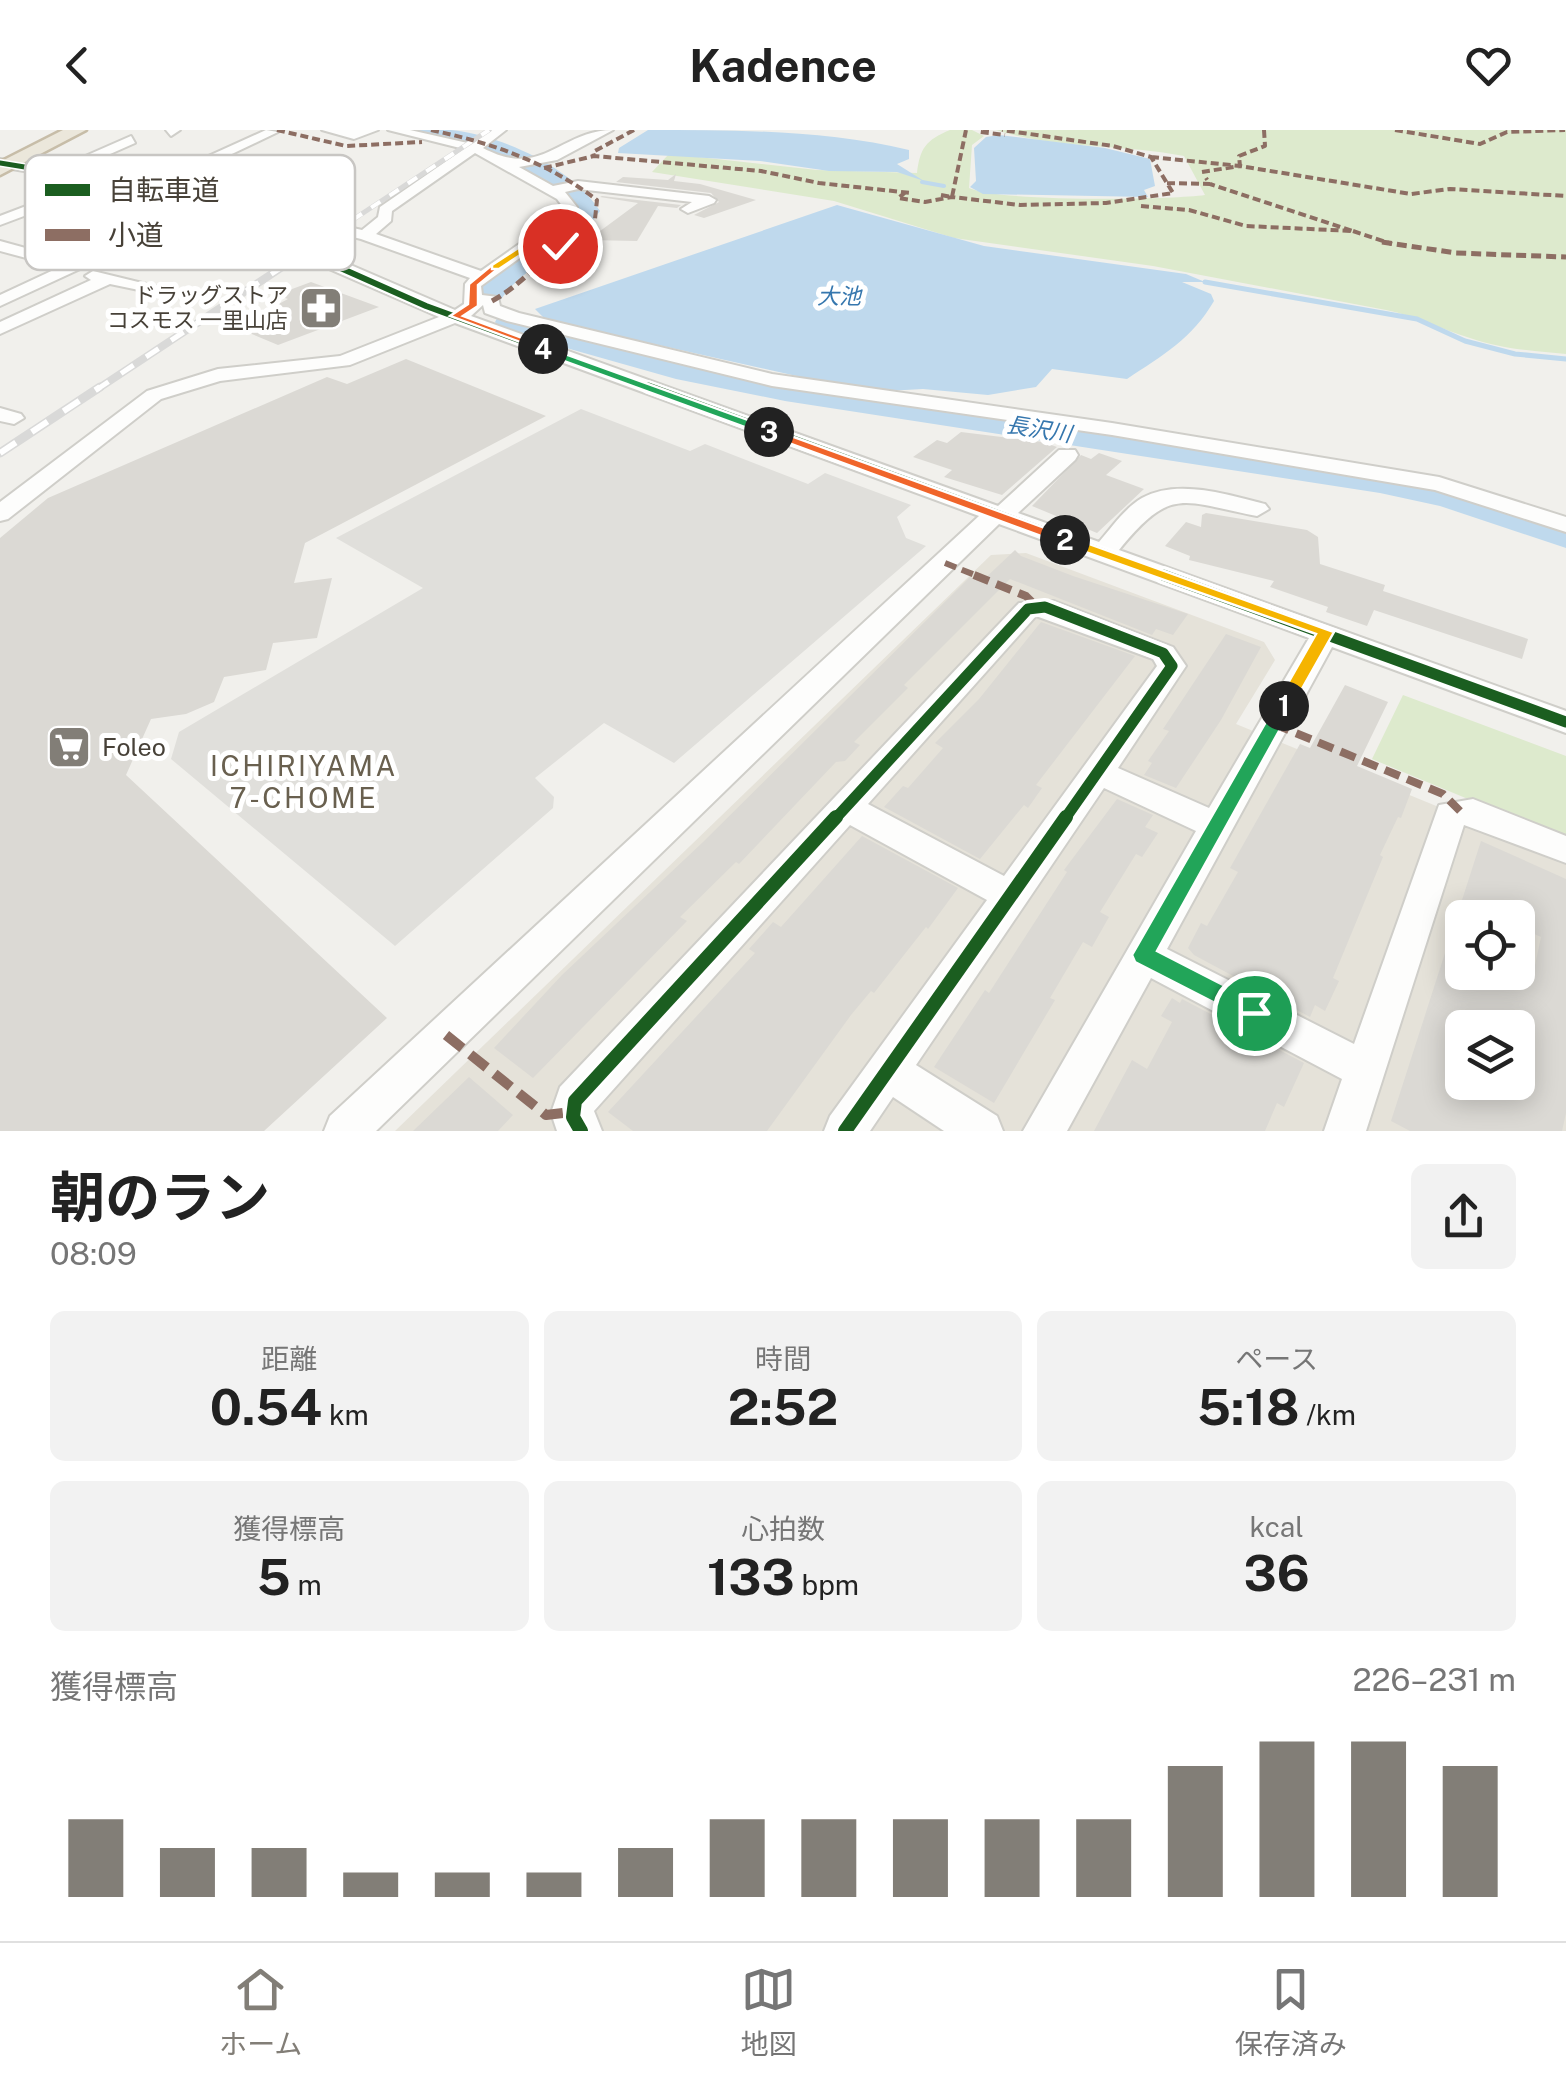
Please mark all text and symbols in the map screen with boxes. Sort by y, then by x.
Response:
icon: back [50,38,105,93]
icon: heart [1461,38,1516,93]
text: Kadence [689,39,877,92]
legend [25,155,355,270]
text: 自転車道 [108,173,220,206]
pin [518,204,603,289]
text: 小道 [108,218,164,251]
icon: check [533,219,588,274]
place label: ドラッグストア コスモス 一里山店 [107,282,288,333]
water label: 大池 [817,283,863,309]
pharmacy icon: ドラッグストア コスモス 一里山店 [298,285,344,331]
pin: 4 [518,324,568,374]
text: 4 [534,332,552,365]
pin: 3 [744,407,794,457]
water label: 長沢川 [1004,411,1076,447]
text: 3 [760,415,778,448]
pin: 2 [1040,515,1090,565]
text: 2 [1056,523,1074,556]
pin: 1 [1259,681,1309,731]
text: 1 [1278,689,1290,722]
supermarket icon: Foleo [46,724,92,770]
place label: Foleo [102,732,166,762]
district label: ICHIRIYAMA 7-CHOME [210,749,398,814]
map controls [1445,900,1535,1100]
button: locate [1445,900,1535,990]
pin [1212,971,1297,1056]
icon: arrive [1227,986,1282,1041]
button: layers [1445,1010,1535,1100]
button: share [1411,1164,1516,1269]
text: 朝のラン [50,1165,270,1229]
text: 08:09 [50,1235,137,1272]
text: 距離 [261,1342,317,1375]
text: 時間 [755,1342,811,1375]
text: ペース [1235,1342,1318,1375]
text: 0.54 [210,1377,322,1436]
text: 2:52 [728,1377,838,1436]
text: 5:18 [1197,1377,1299,1436]
text: km [322,1398,369,1431]
text: /km [1299,1398,1356,1431]
text: kcal [1250,1510,1304,1543]
text: 獲得標高 [233,1512,345,1545]
text: 心拍数 [741,1512,825,1545]
text: 36 [1244,1543,1310,1602]
text: 5 [257,1547,291,1606]
text: 133 [707,1547,795,1606]
text: m [291,1568,322,1601]
text: bpm [795,1568,859,1601]
text: 226–231 m [1352,1661,1516,1698]
text: 獲得標高 [50,1668,178,1705]
tab: ホーム [219,1962,302,2062]
tab: 地図 [741,1962,797,2062]
tab: 保存済み [1235,1962,1347,2062]

